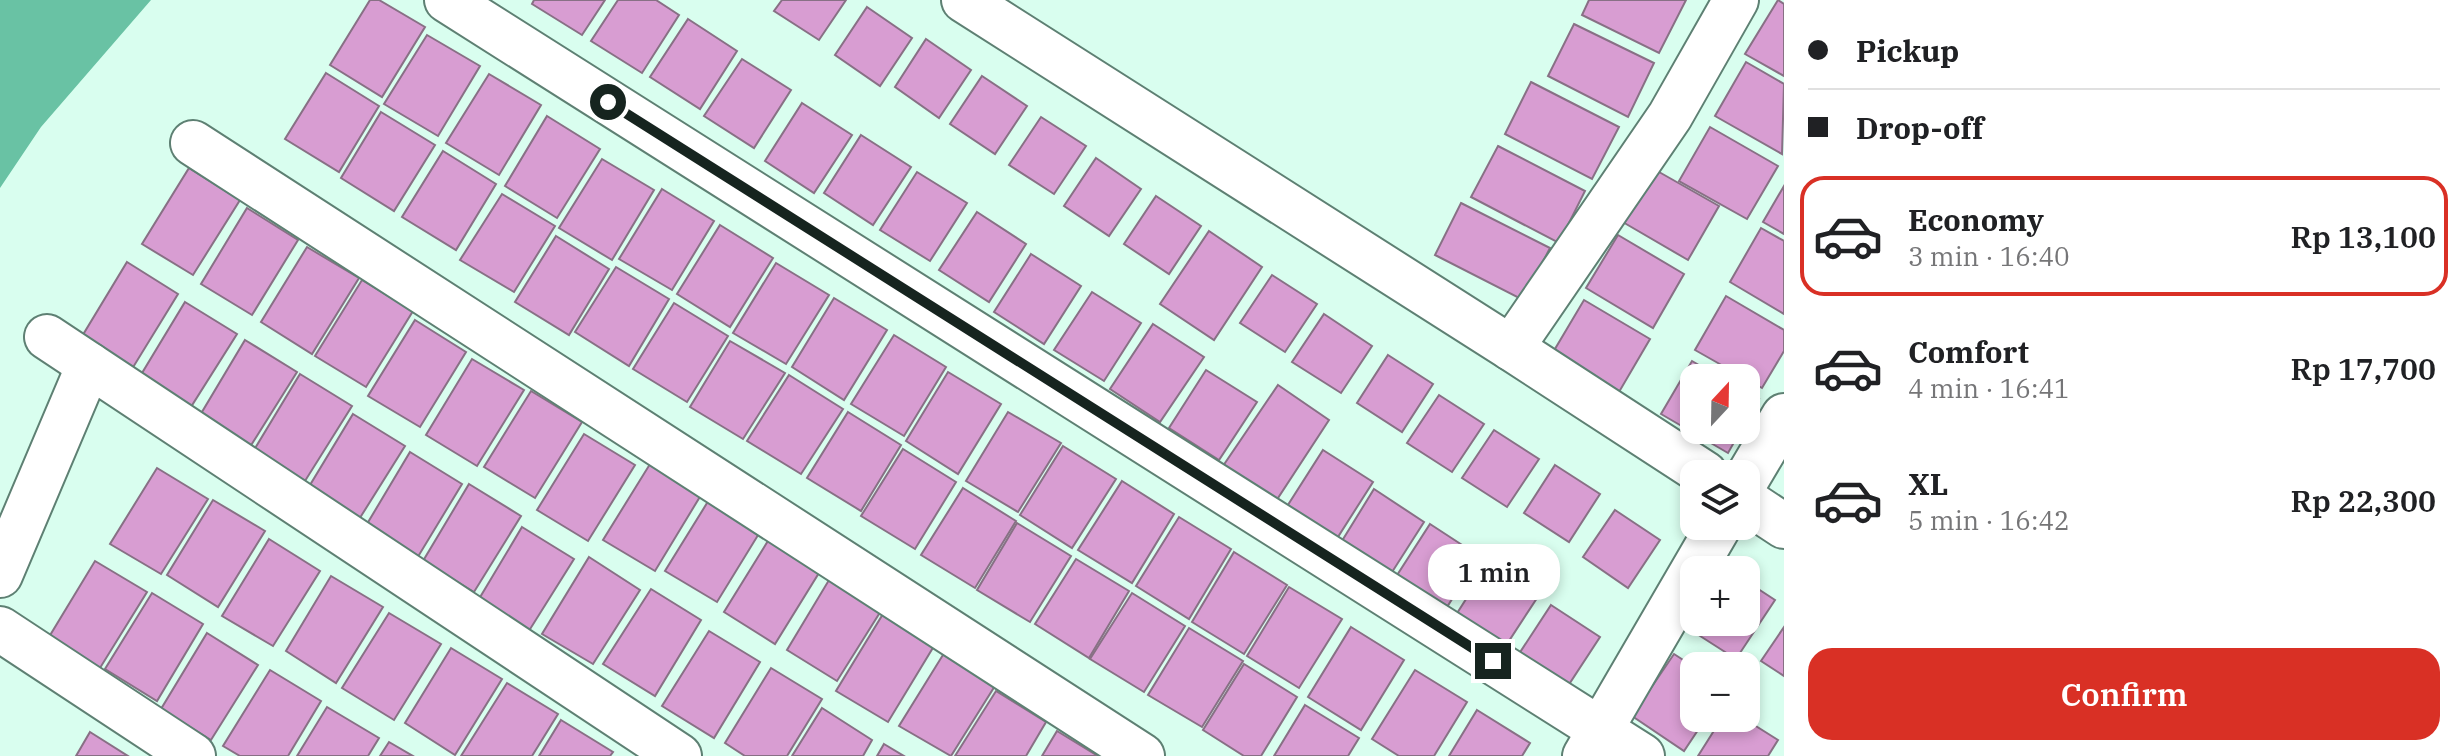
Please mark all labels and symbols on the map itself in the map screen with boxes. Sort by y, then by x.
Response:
route start [590,84,626,120]
north arrow [1680,364,1760,444]
callout: 1 min [1427,545,1559,601]
route end [1475,643,1511,679]

